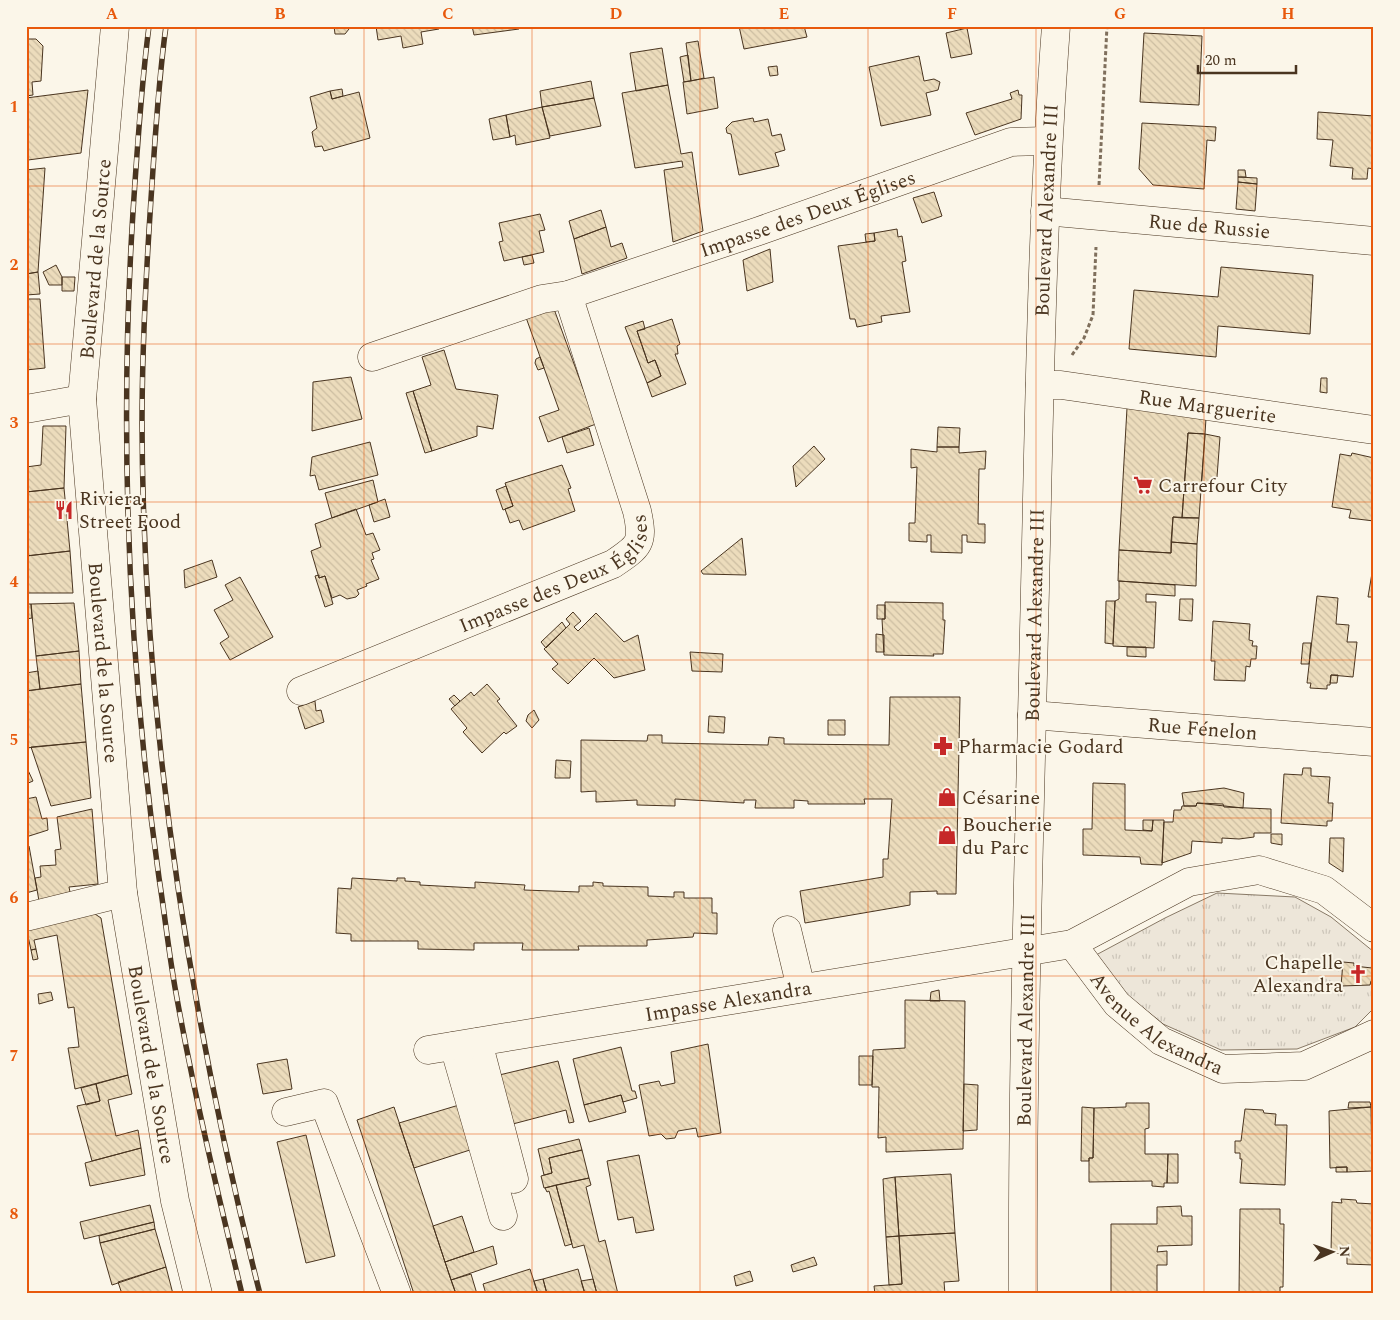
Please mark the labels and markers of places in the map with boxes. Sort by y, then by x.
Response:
place label: Carrefour City [1158,471,1289,501]
supermarket icon: Carrefour City [1132,474,1154,496]
place label: Riviera Street Food [79,484,181,537]
restaurant icon: Riviera Street Food [53,499,75,521]
place label: Pharmacie Godard [958,732,1124,762]
pharmacy icon: Pharmacie Godard [932,735,954,757]
place label: Césarine [962,783,1040,813]
shop icon: Césarine [936,786,958,808]
place label: Boucherie du Parc [962,810,1052,863]
shop icon: Boucherie du Parc [936,824,958,846]
place label: Chapelle Alexandra [1252,948,1343,1001]
church icon: Chapelle Alexandra [1347,963,1369,985]

